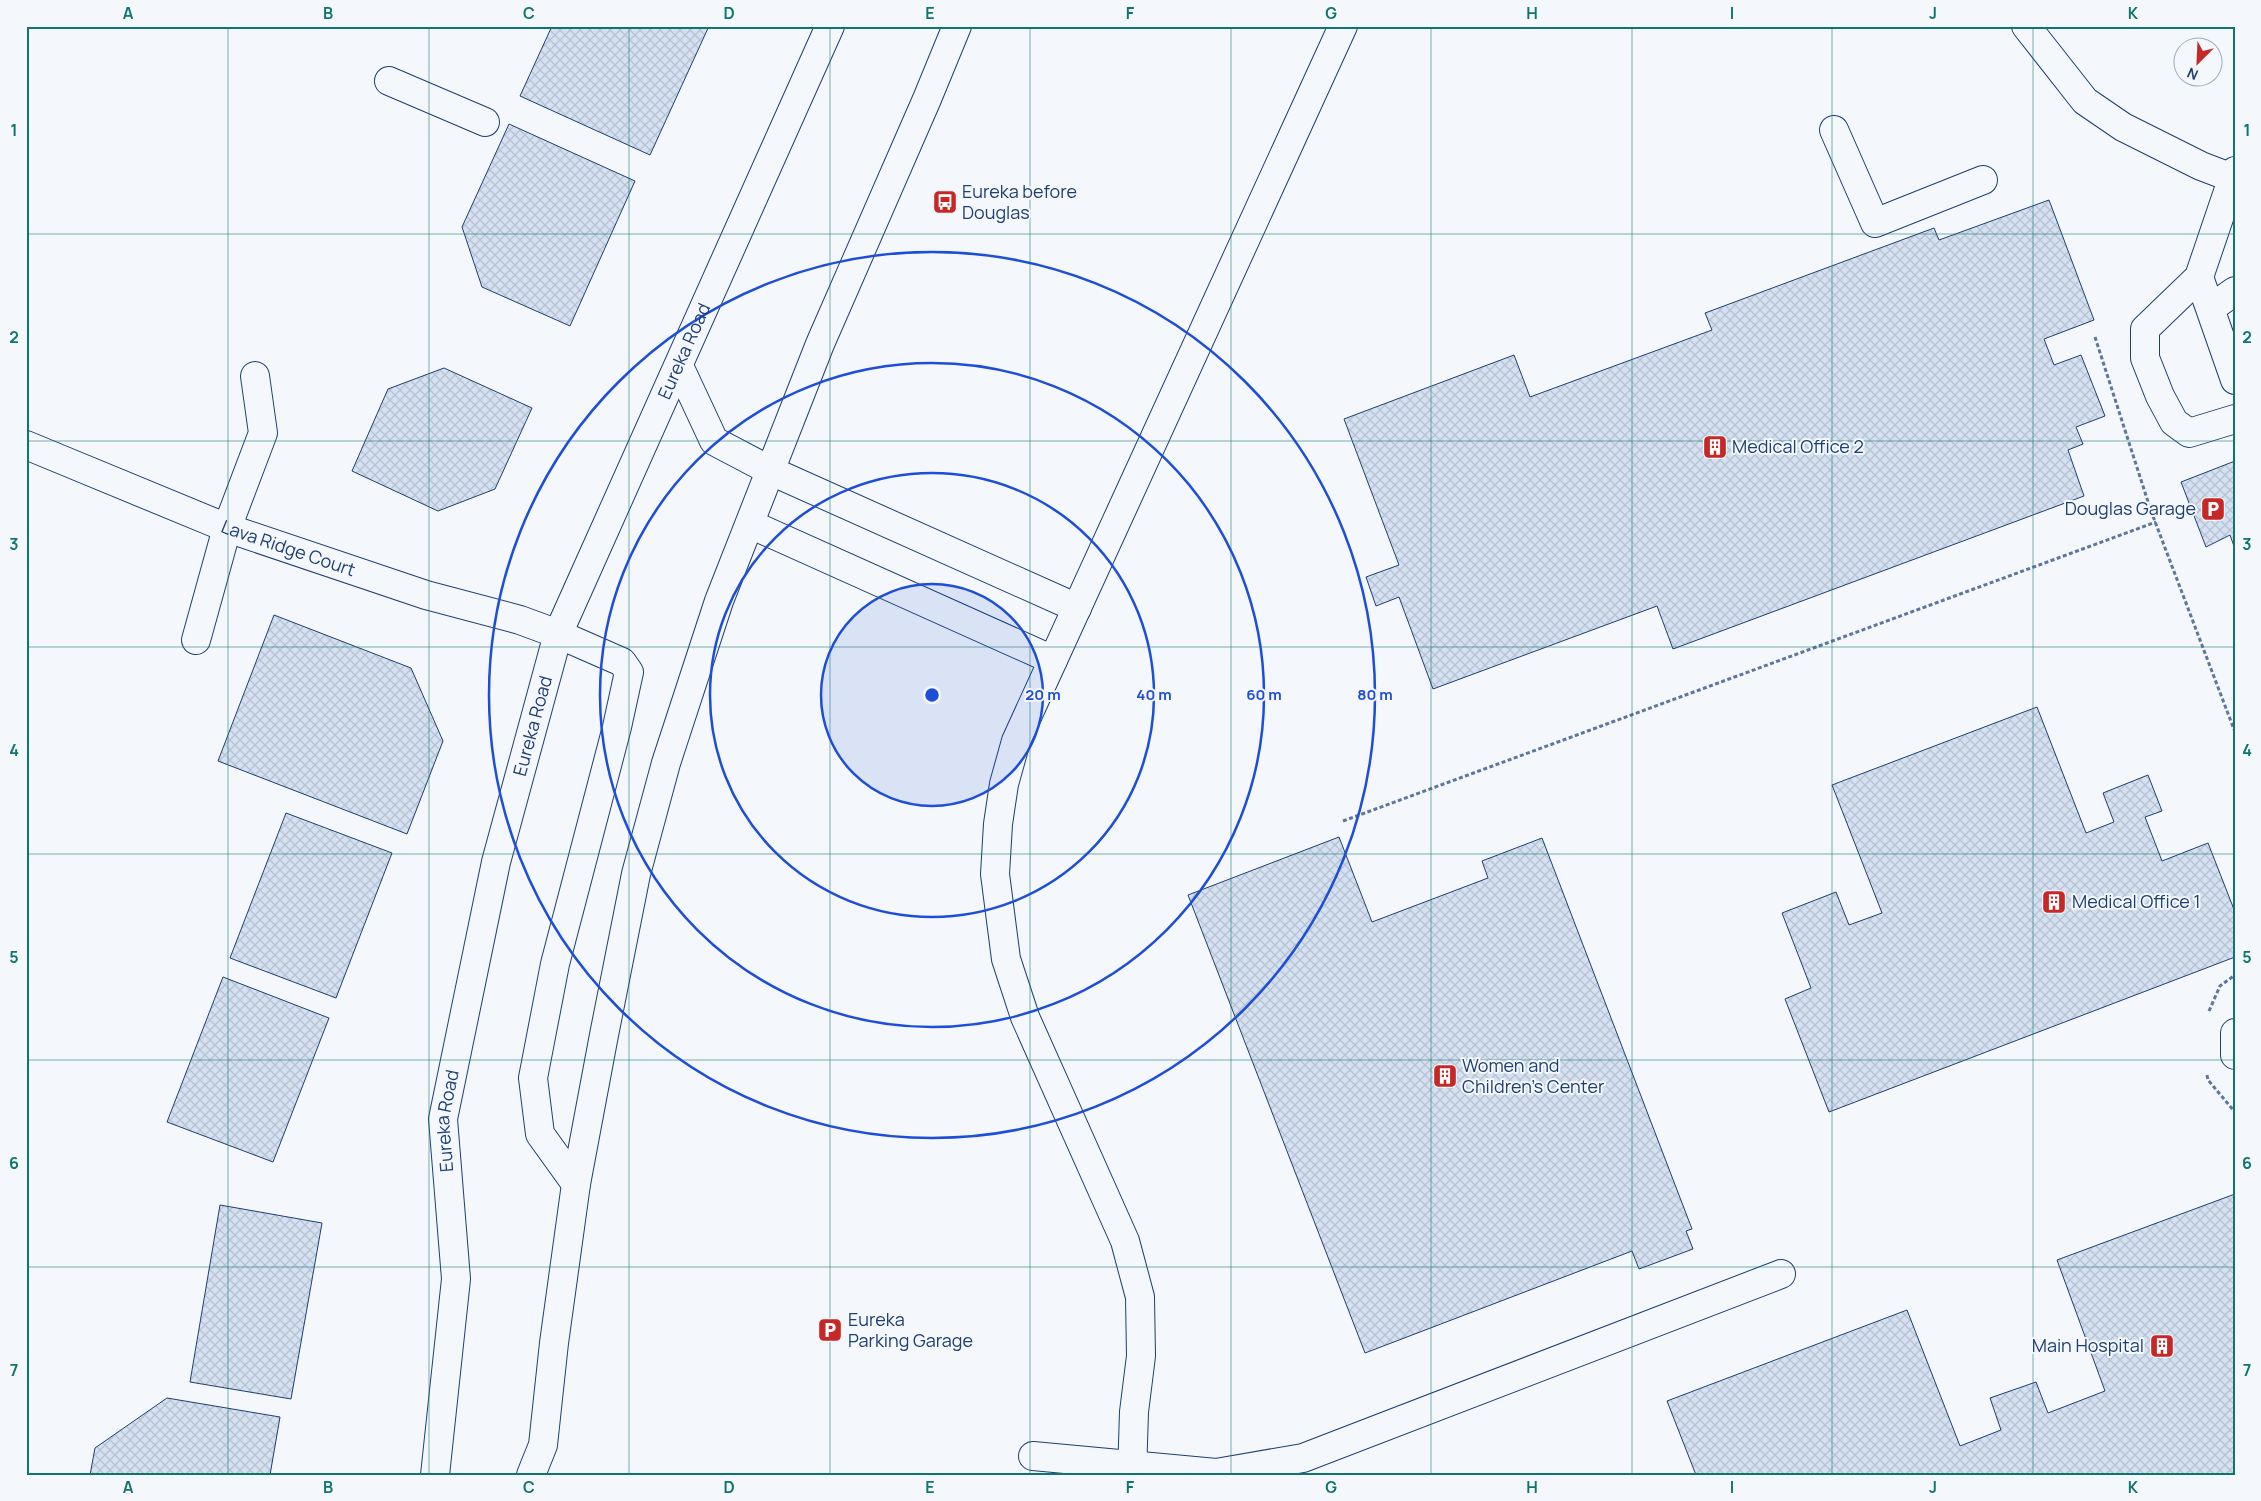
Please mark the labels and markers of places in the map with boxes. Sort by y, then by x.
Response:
place label: Eureka before Douglas [962,179,1077,224]
bus stop icon: Eureka before Douglas [932,189,958,215]
building icon: Medical Office 2 [1702,434,1728,460]
place label: Medical Office 2 [1732,434,1864,458]
place label: Douglas Garage [2065,496,2196,520]
parking icon: Douglas Garage [2200,496,2226,522]
centre of rings [923,686,941,704]
building icon: Medical Office 1 [2041,889,2067,915]
place label: Medical Office 1 [2072,889,2200,913]
place label: Women and Children's Center [1462,1053,1605,1098]
building icon: Women and Children's Center [1432,1063,1458,1089]
place label: Eureka Parking Garage [848,1307,973,1352]
parking icon: Eureka Parking Garage [817,1317,843,1343]
place label: Main Hospital [2032,1333,2144,1357]
building icon: Main Hospital [2149,1333,2175,1359]

